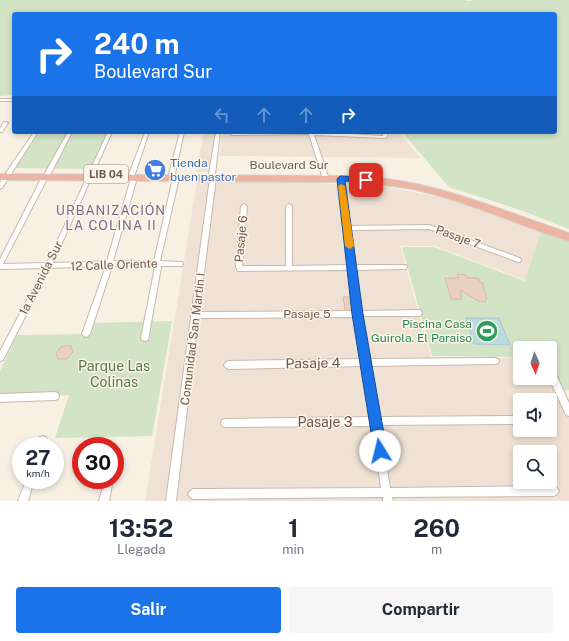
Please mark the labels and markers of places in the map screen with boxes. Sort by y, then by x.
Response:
place label: Tienda buen pastor [170,156,237,184]
supermarket icon: Tienda buen pastor [142,157,168,183]
pin [349,163,383,197]
place label: Piscina Casa Guirola. El Paraiso [371,317,472,345]
sports icon: Piscina Casa Guirola. El Paraiso [474,318,500,344]

